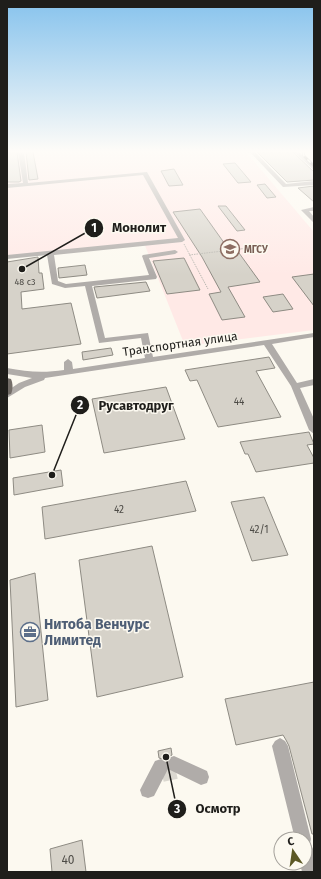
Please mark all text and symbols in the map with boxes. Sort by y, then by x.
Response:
callout: Монолит [84,215,174,240]
text: Монолит [112,220,167,235]
text: 1 [91,221,97,235]
school or university icon: МГСУ [219,238,241,260]
place label: МГСУ [244,244,268,256]
house number: 48 с3 [15,277,35,287]
street label: Транспортная улица [122,329,238,359]
callout: Русавтодруг [70,393,181,418]
house number: 44 [234,396,245,408]
text: 2 [77,398,83,412]
text: Русавтодруг [98,398,174,413]
house number: 42 [114,504,124,516]
house number: 42/1 [250,524,269,536]
place label: Нитоба Венчурс Лимитед [44,616,150,649]
office icon: Нитоба Венчурс Лимитед [19,621,41,643]
callout: Осмотр [167,796,248,821]
text: Осмотр [195,801,241,816]
text: 3 [173,802,180,816]
north arrow [273,831,313,871]
text: С [286,835,296,849]
house number: 40 [61,853,75,867]

